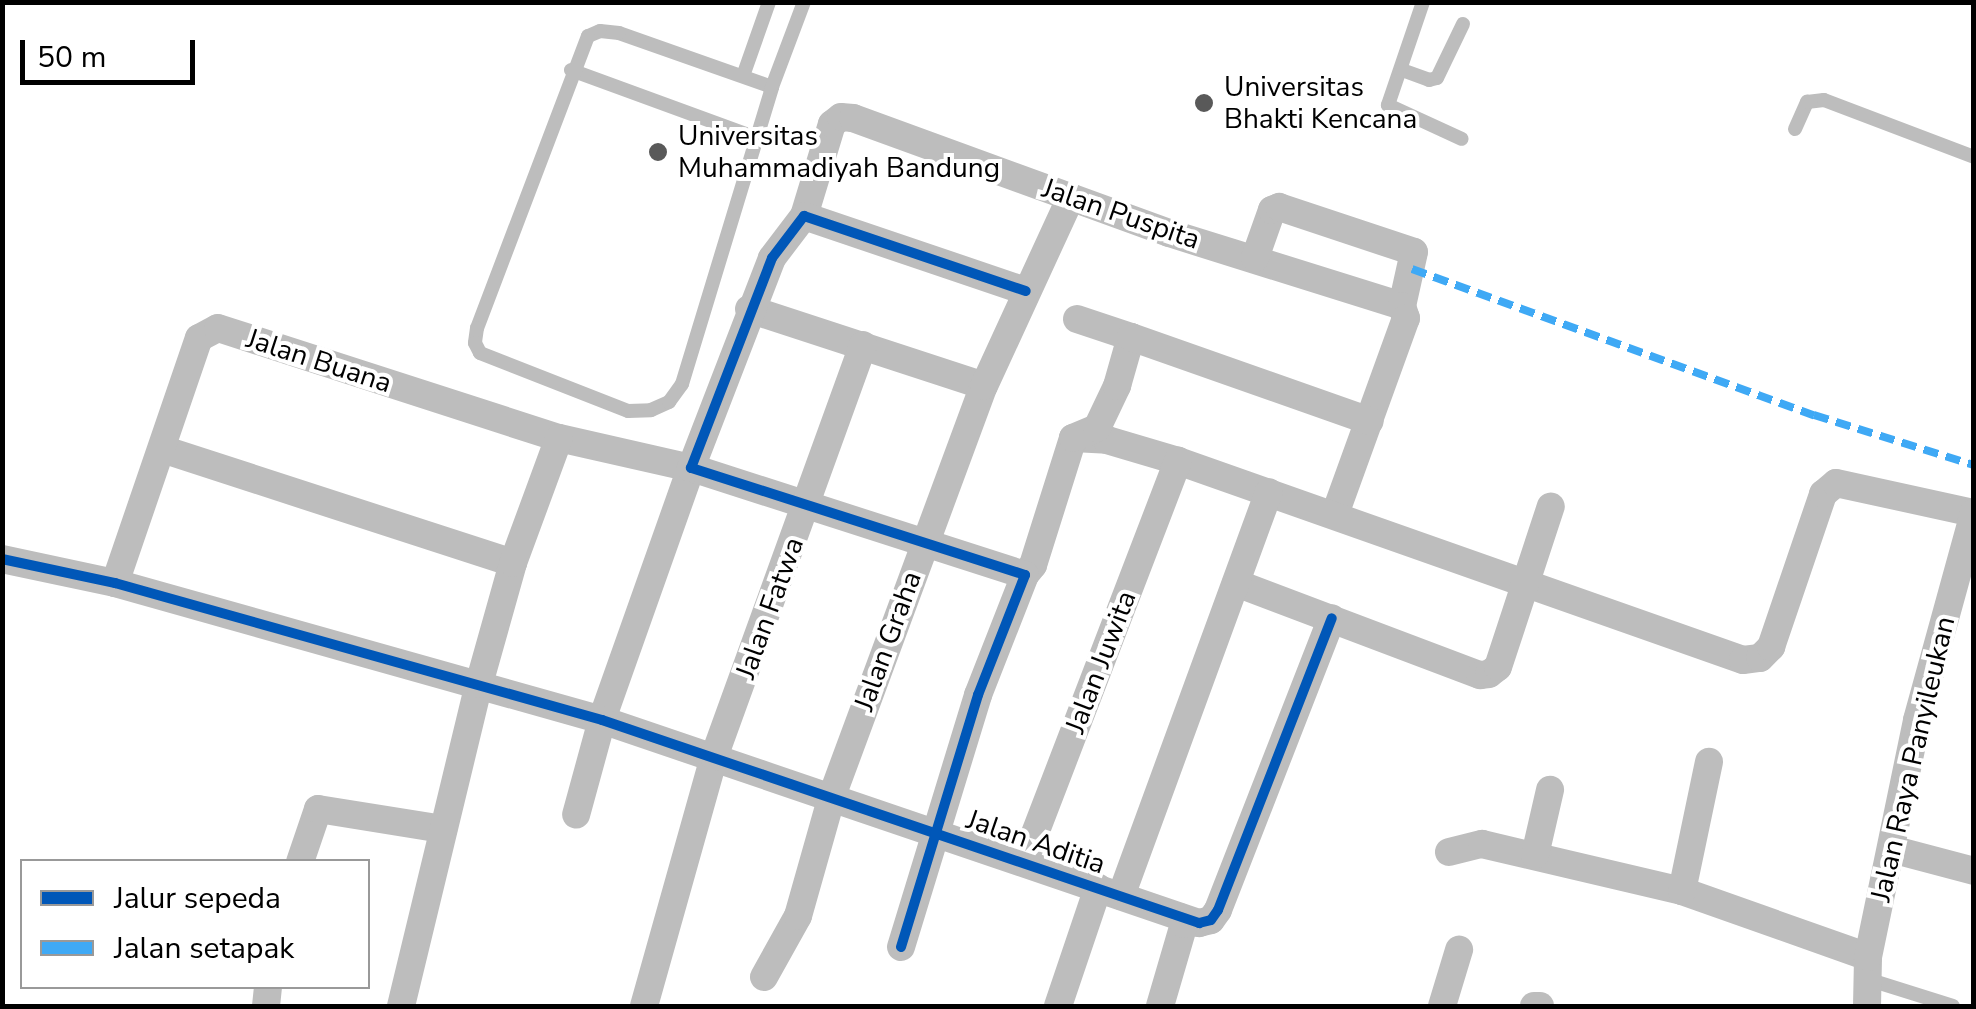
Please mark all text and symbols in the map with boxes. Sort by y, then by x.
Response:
scale bar [25,20,200,82]
text: 50 m [37,37,106,78]
place label: Universitas Bhakti Kencana [1224,70,1417,136]
marker: Universitas Bhakti Kencana [1193,92,1215,114]
place label: Universitas Muhammadiyah Bandung [678,119,1000,185]
marker: Universitas Muhammadiyah Bandung [647,141,669,163]
street label: Jalan Puspita [1038,171,1204,257]
street label: Jalan Buana [242,322,396,400]
street label: Jalan Fatwa [729,533,811,683]
street label: Jalan Graha [847,567,929,715]
street label: Jalan Juwita [1059,586,1143,738]
street label: Jalan Raya Panyileukan [1864,613,1962,905]
street label: Jalan Aditia [962,803,1110,881]
legend [20,859,370,989]
text: Jalur sepeda [114,878,281,919]
text: Jalan setapak [114,928,294,969]

